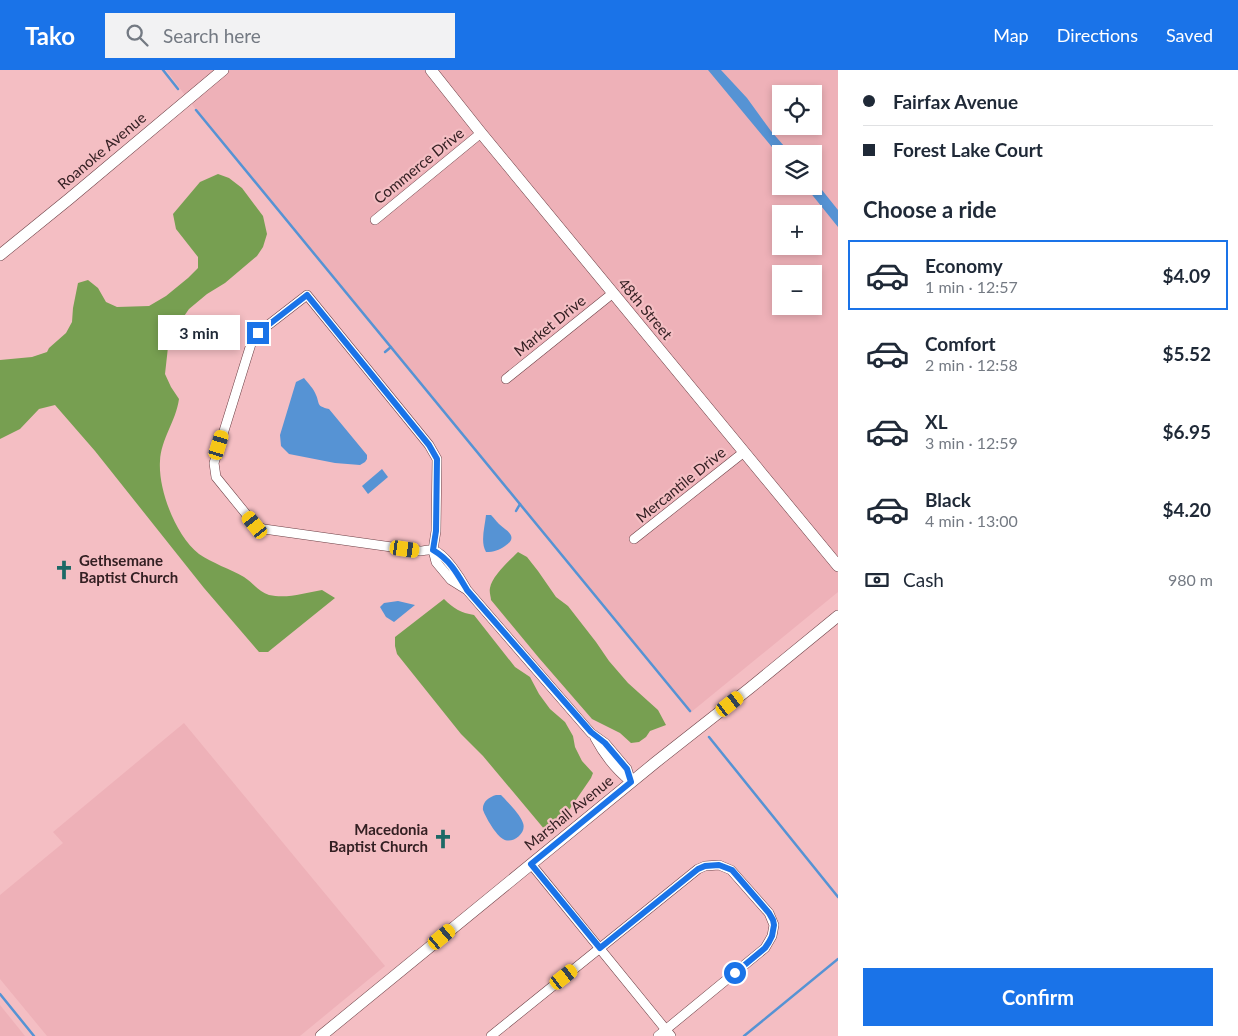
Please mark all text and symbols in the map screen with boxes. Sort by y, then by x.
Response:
search box [105,13,455,58]
text: Tako [25,21,75,50]
icon: search [123,21,151,49]
text: Search here [163,24,261,47]
text: Map [993,24,1029,46]
text: Directions [1057,24,1138,46]
text: Saved [1166,24,1213,46]
map controls [772,85,822,315]
button: locate [772,85,822,135]
text: Fairfax Avenue [893,90,1018,113]
street label: Roanoke Avenue [53,108,149,192]
street label: Commerce Drive [370,123,467,207]
text: Forest Lake Court [893,138,1043,161]
button: layers [772,145,822,195]
text: Choose a ride [863,196,997,223]
button: + [772,205,822,255]
icon: car [865,253,910,298]
text: Economy [925,254,1003,277]
text: $4.09 [1162,264,1211,287]
button: − [772,265,822,315]
street label: 48th Street [615,274,677,343]
text: 1 min · 12:57 [925,277,1018,296]
street label: Market Drive [510,291,589,359]
callout: 3 min [158,316,240,350]
route end [247,322,269,344]
text: 3 min [179,323,219,342]
icon: car [865,331,910,376]
text: Comfort [925,332,996,355]
text: $5.52 [1162,342,1211,365]
text: 2 min · 12:58 [925,355,1018,374]
icon: car [865,409,910,454]
text: XL [925,410,948,433]
text: $6.95 [1162,420,1211,443]
car [207,428,230,462]
text: 3 min · 12:59 [925,433,1018,452]
street label: Mercantile Drive [632,443,729,526]
icon: car [865,487,910,532]
text: Black [925,488,971,511]
text: $4.20 [1162,498,1211,521]
car [239,509,270,541]
text: 4 min · 13:00 [925,511,1018,530]
car [389,539,420,559]
place label: Gethsemane Baptist Church [79,551,178,586]
church icon: Gethsemane Baptist Church [53,559,75,581]
icon: cash [863,566,891,594]
text: Cash [903,568,944,591]
text: 980 m [1168,570,1213,589]
car [713,689,746,719]
street label: Marshall Avenue [520,771,616,854]
place label: Macedonia Baptist Church [329,820,428,855]
church icon: Macedonia Baptist Church [432,828,454,850]
car [425,922,458,952]
car [547,962,580,992]
route start [724,962,746,984]
button: Confirm [863,968,1213,1026]

